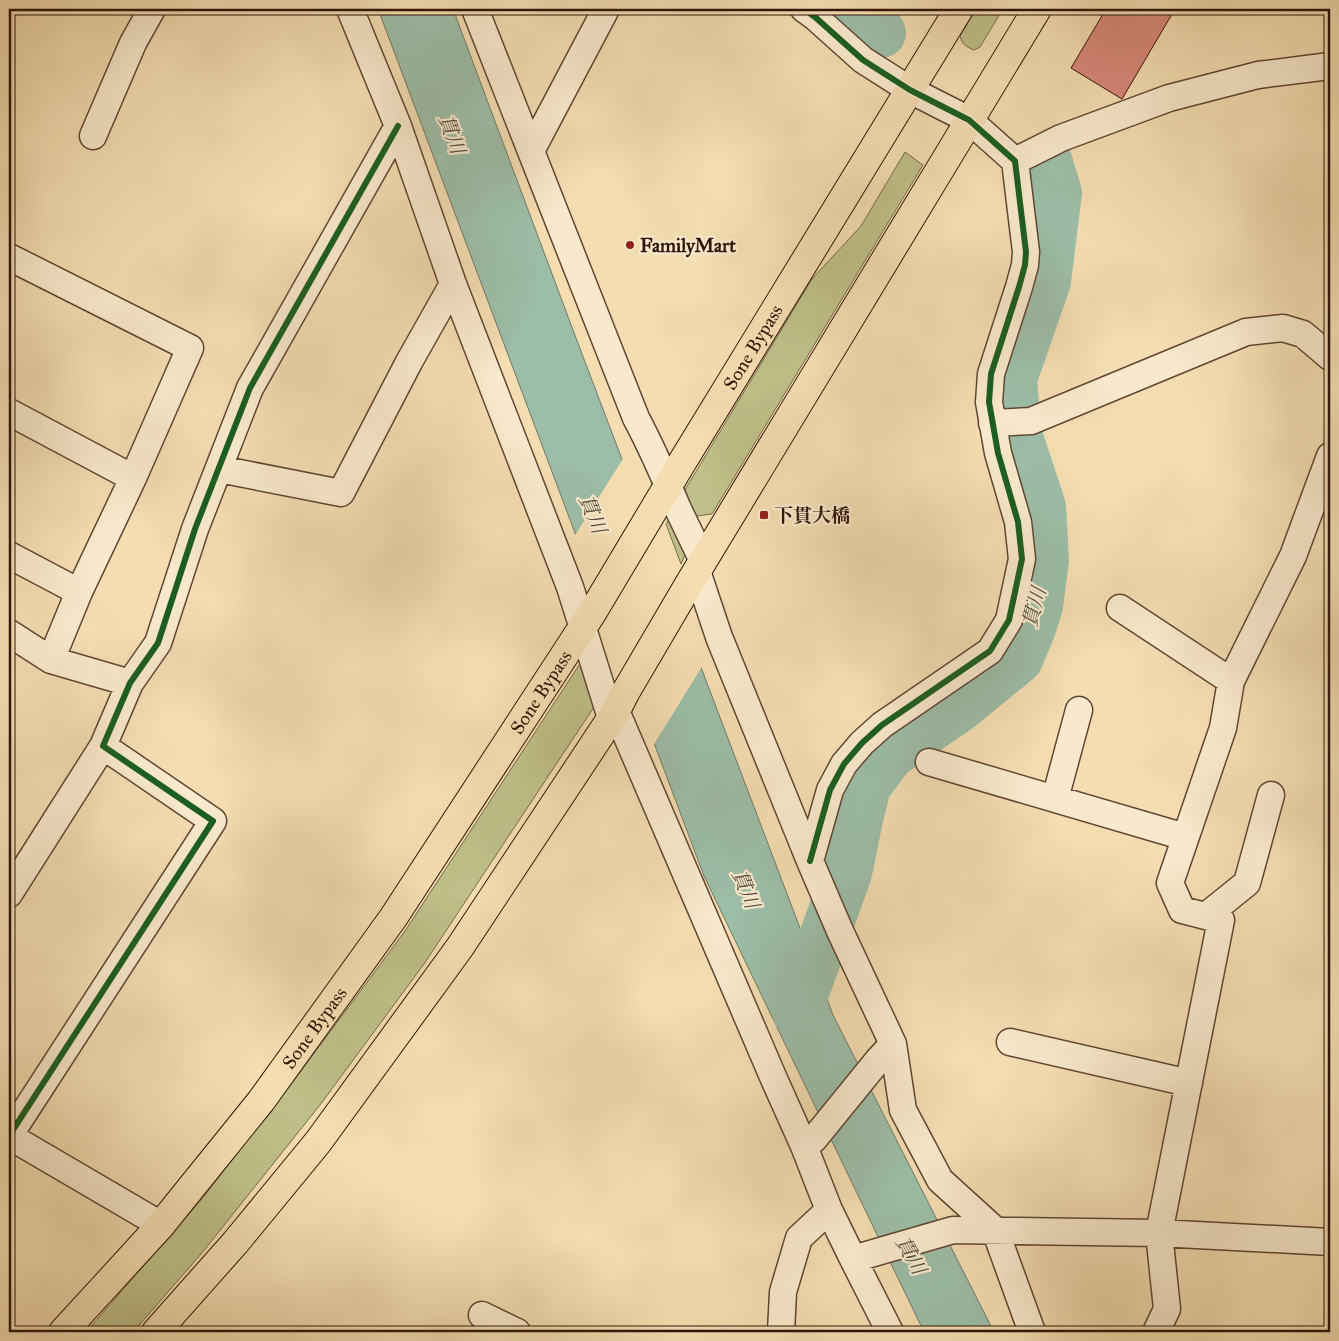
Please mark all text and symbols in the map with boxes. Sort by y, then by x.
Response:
water label: 貫川 [434,111,471,159]
place label: FamilyMart [640,234,736,258]
marker: FamilyMart [624,239,636,251]
street label: Sone Bypass [718,300,787,394]
water label: 貫川 [574,491,612,539]
place label: 下貫大橋 [774,504,850,527]
marker: 下貫大橋 [758,509,770,521]
water label: 貫川 [1017,583,1051,629]
street label: Sone Bypass [505,645,576,738]
water label: 貫川 [727,866,765,914]
street label: Sone Bypass [277,982,351,1073]
water label: 貫川 [891,1232,932,1280]

